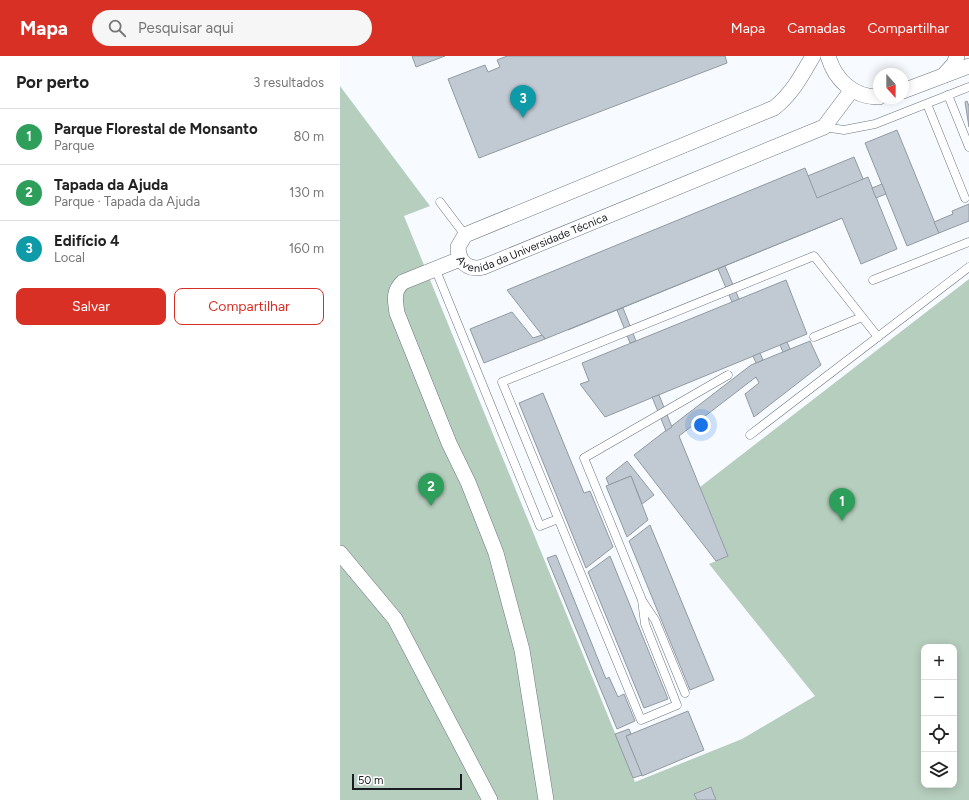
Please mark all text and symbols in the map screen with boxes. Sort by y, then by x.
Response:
search box [92,10,372,46]
text: Mapa [20,17,68,40]
icon: search [106,17,128,39]
text: Pesquisar aqui [138,19,234,37]
text: Mapa [731,20,765,37]
text: Camadas [787,20,845,37]
text: Compartilhar [867,20,949,37]
north arrow [873,68,909,104]
text: Por perto [16,72,89,92]
text: 3 resultados [253,75,324,90]
pin: 3 [510,85,536,118]
text: Parque Florestal de Monsanto [54,120,258,138]
text: 1 [26,129,32,144]
text: 80 m [293,129,324,144]
text: Parque [54,138,94,153]
text: Tapada da Ajuda [54,176,168,194]
text: 2 [25,185,33,200]
text: 130 m [289,185,324,200]
text: Parque · Tapada da Ajuda [54,194,200,209]
street label: Avenida da Universidade Técnica [454,211,609,275]
text: Edifício 4 [54,232,119,250]
text: 3 [25,241,33,256]
text: 160 m [289,241,324,256]
text: Local [54,250,85,265]
button: Salvar [16,288,166,325]
button: Compartilhar [174,288,324,325]
your location [691,415,711,435]
pin: 2 [418,473,444,506]
pin: 1 [829,488,855,521]
map controls [921,644,957,788]
button: + [921,644,957,680]
button: − [921,680,957,716]
button: locate [921,716,957,752]
button: layers [921,752,957,788]
scale bar [352,772,462,791]
text: 50 m [358,774,383,787]

